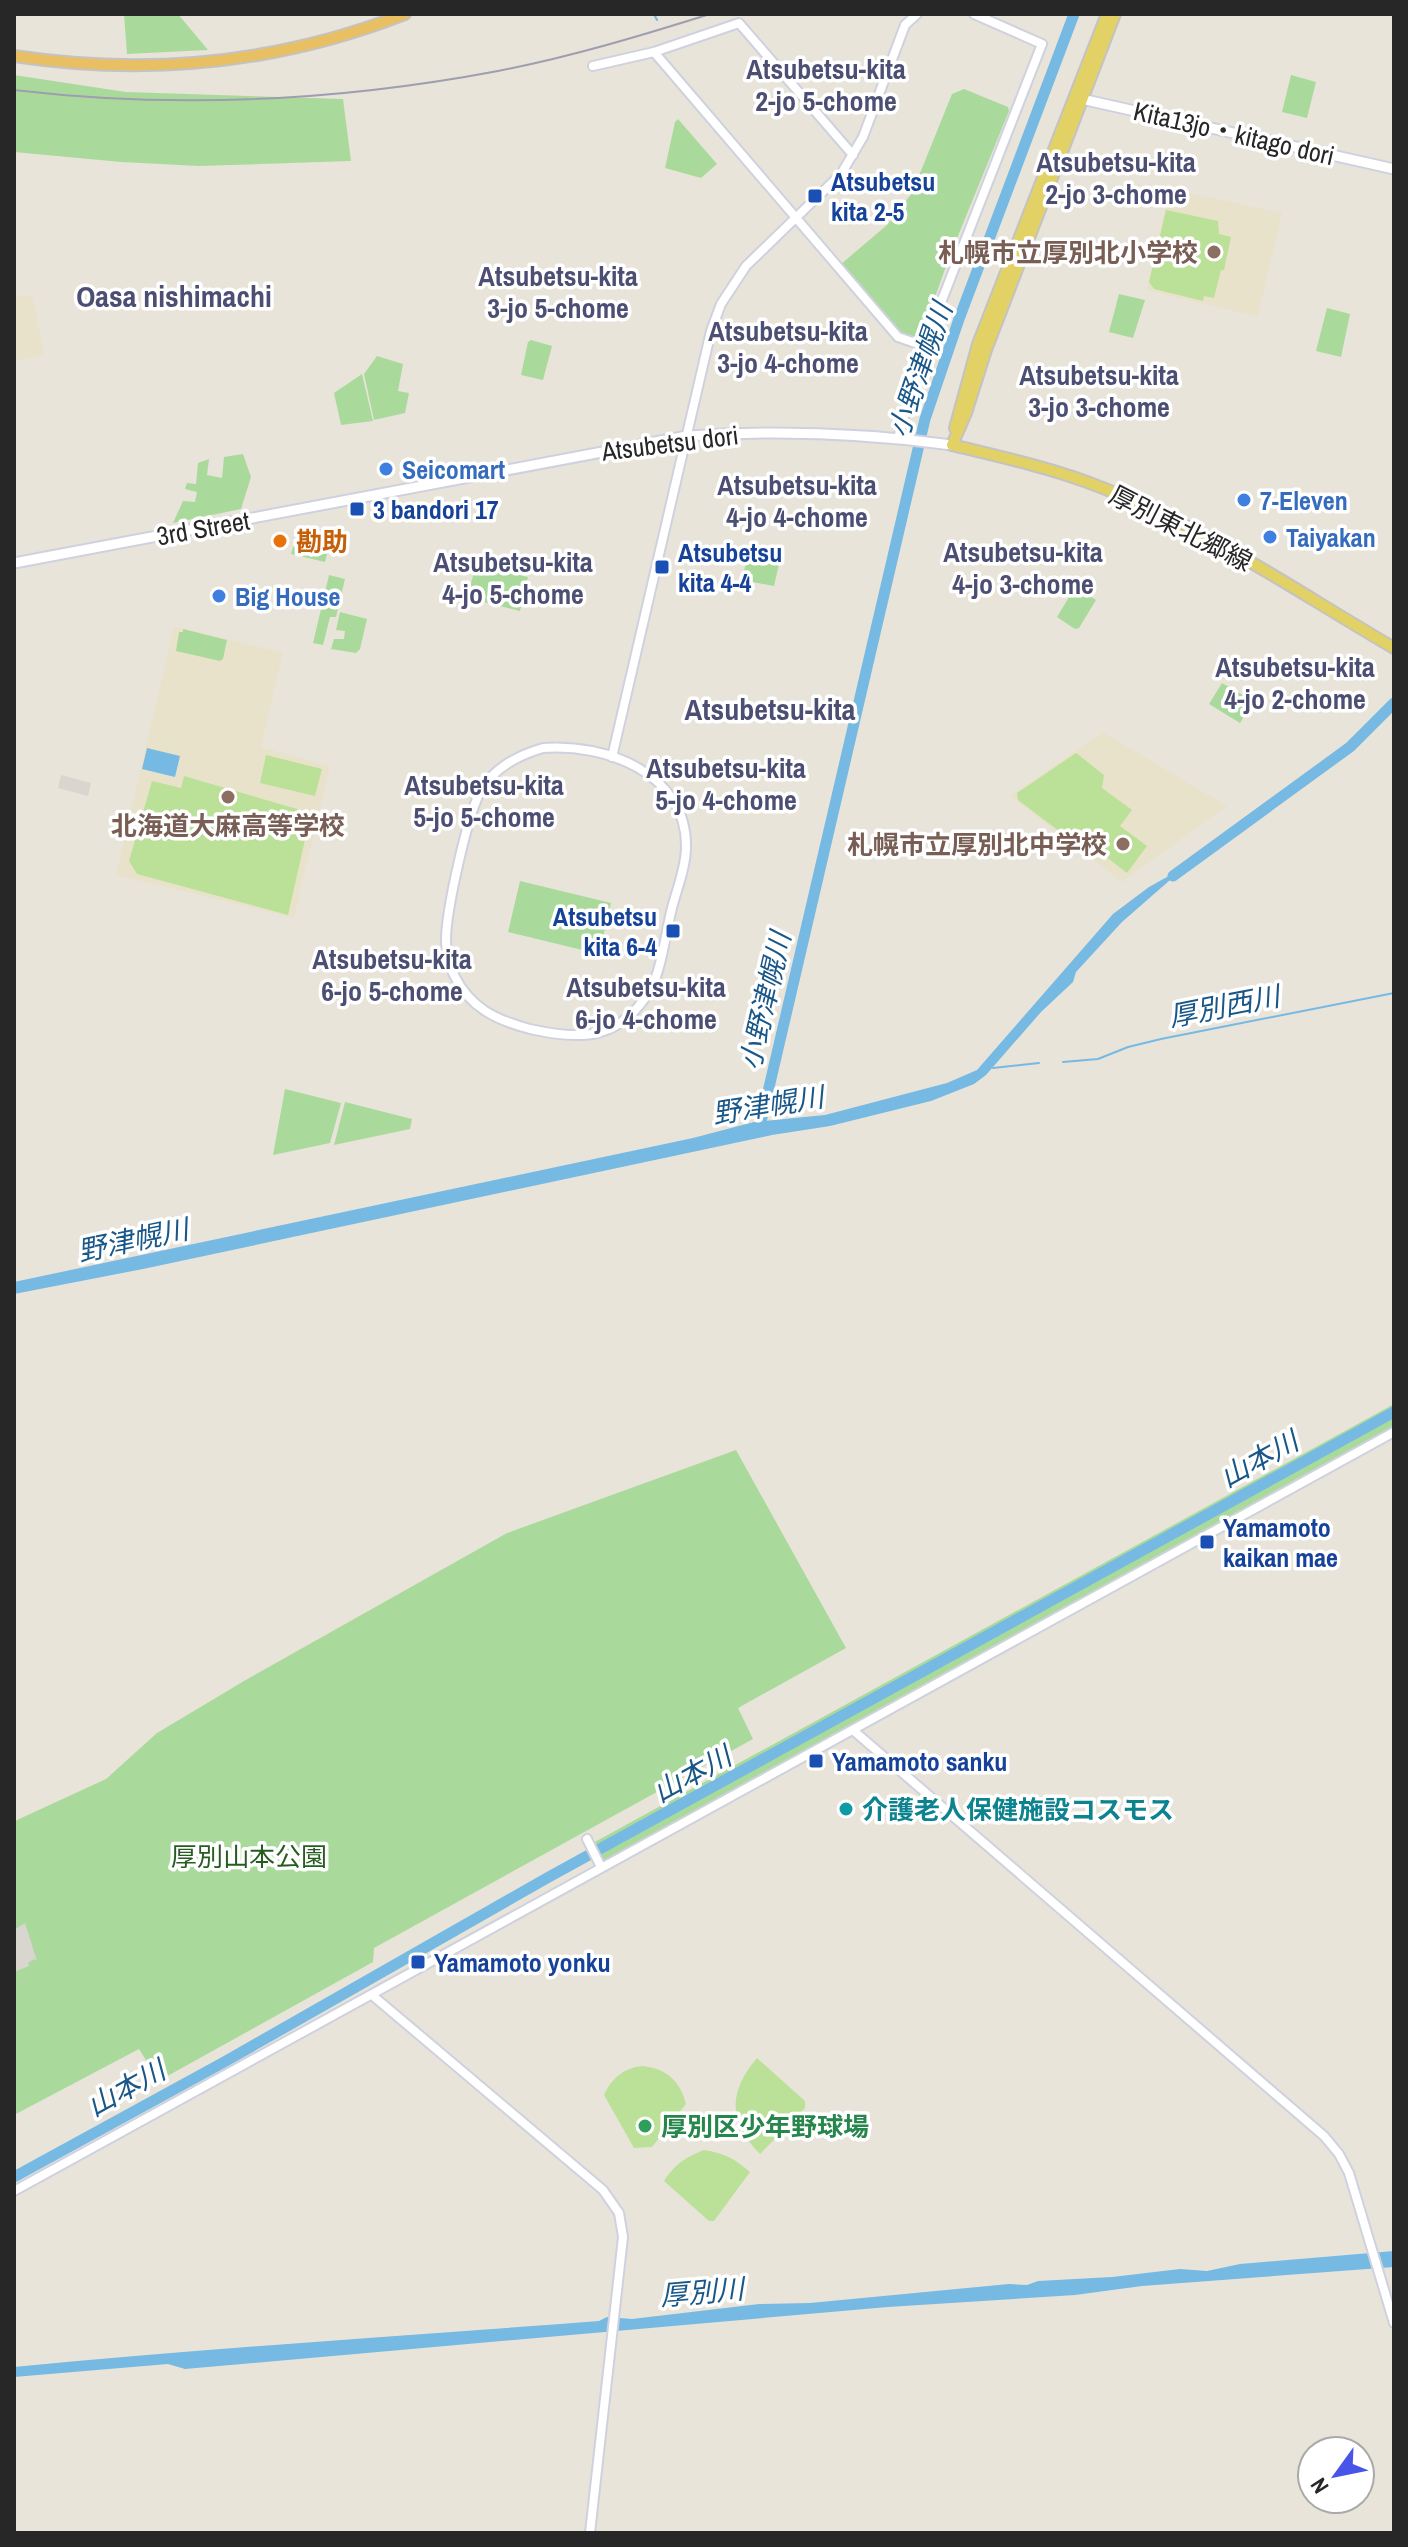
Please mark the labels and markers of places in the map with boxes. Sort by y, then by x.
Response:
place label: Atsubetsu kita 2-5 [831,164,935,229]
marker: Atsubetsu kita 2-5 [806,187,824,205]
place label: 札幌市立厚別北小学校 [938,235,1198,270]
marker: 札幌市立厚別北小学校 [1205,243,1223,261]
place label: Seicomart [402,452,505,487]
marker: Seicomart [377,460,395,478]
place label: 7-Eleven [1260,483,1348,518]
marker: 7-Eleven [1235,491,1253,509]
place label: 3 bandori 17 [373,492,499,527]
marker: 3 bandori 17 [348,500,366,518]
place label: Taiyakan [1286,520,1376,555]
place label: 勘助 [296,524,348,559]
marker: Taiyakan [1261,528,1279,546]
marker: 勘助 [271,532,289,550]
place label: Atsubetsu kita 4-4 [678,535,782,600]
marker: Atsubetsu kita 4-4 [653,558,671,576]
place label: Big House [235,579,340,614]
marker: Big House [210,587,228,605]
marker: 北海道大麻高等学校 [219,788,237,806]
place label: 北海道大麻高等学校 [111,808,345,843]
place label: 札幌市立厚別北中学校 [847,827,1107,862]
marker: 札幌市立厚別北中学校 [1114,835,1132,853]
place label: Atsubetsu kita 6-4 [553,899,657,964]
marker: Atsubetsu kita 6-4 [664,922,682,940]
place label: Yamamoto kaikan mae [1223,1510,1338,1575]
marker: Yamamoto kaikan mae [1198,1533,1216,1551]
place label: Yamamoto sanku [832,1744,1007,1779]
marker: Yamamoto sanku [807,1752,825,1770]
place label: 介護老人保健施設コスモス [862,1792,1174,1827]
marker: 介護老人保健施設コスモス [837,1800,855,1818]
place label: Yamamoto yonku [434,1945,611,1980]
marker: Yamamoto yonku [409,1953,427,1971]
place label: 厚別区少年野球場 [661,2109,869,2144]
marker: 厚別区少年野球場 [636,2117,654,2135]

